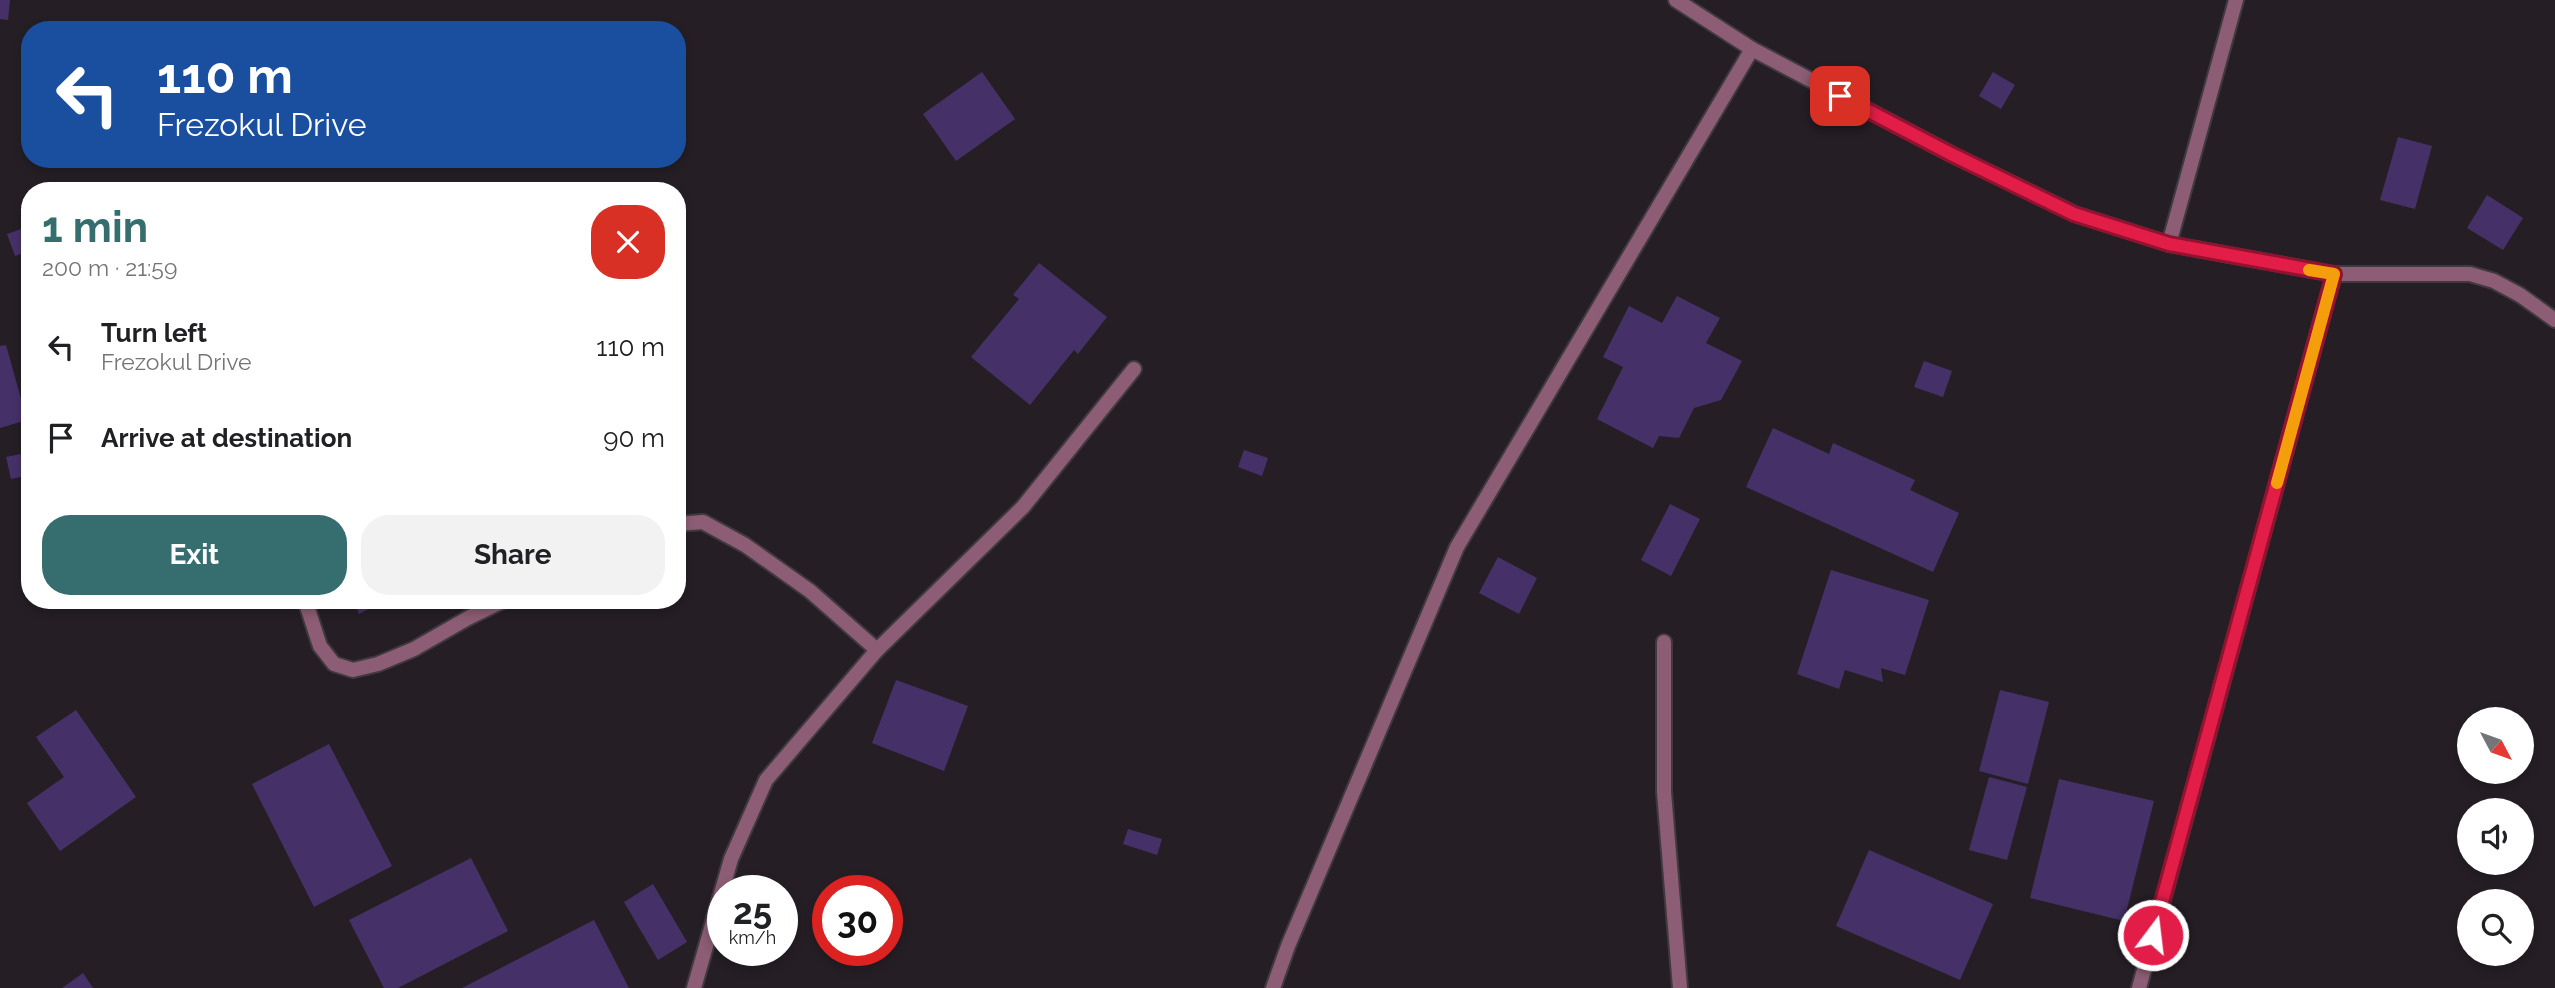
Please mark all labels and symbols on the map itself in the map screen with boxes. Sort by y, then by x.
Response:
pin [1810,66,1870,126]
north arrow [2457,707,2534,784]
speed limit sign: 30 [812,875,903,966]
position arrow [2116,898,2190,972]

